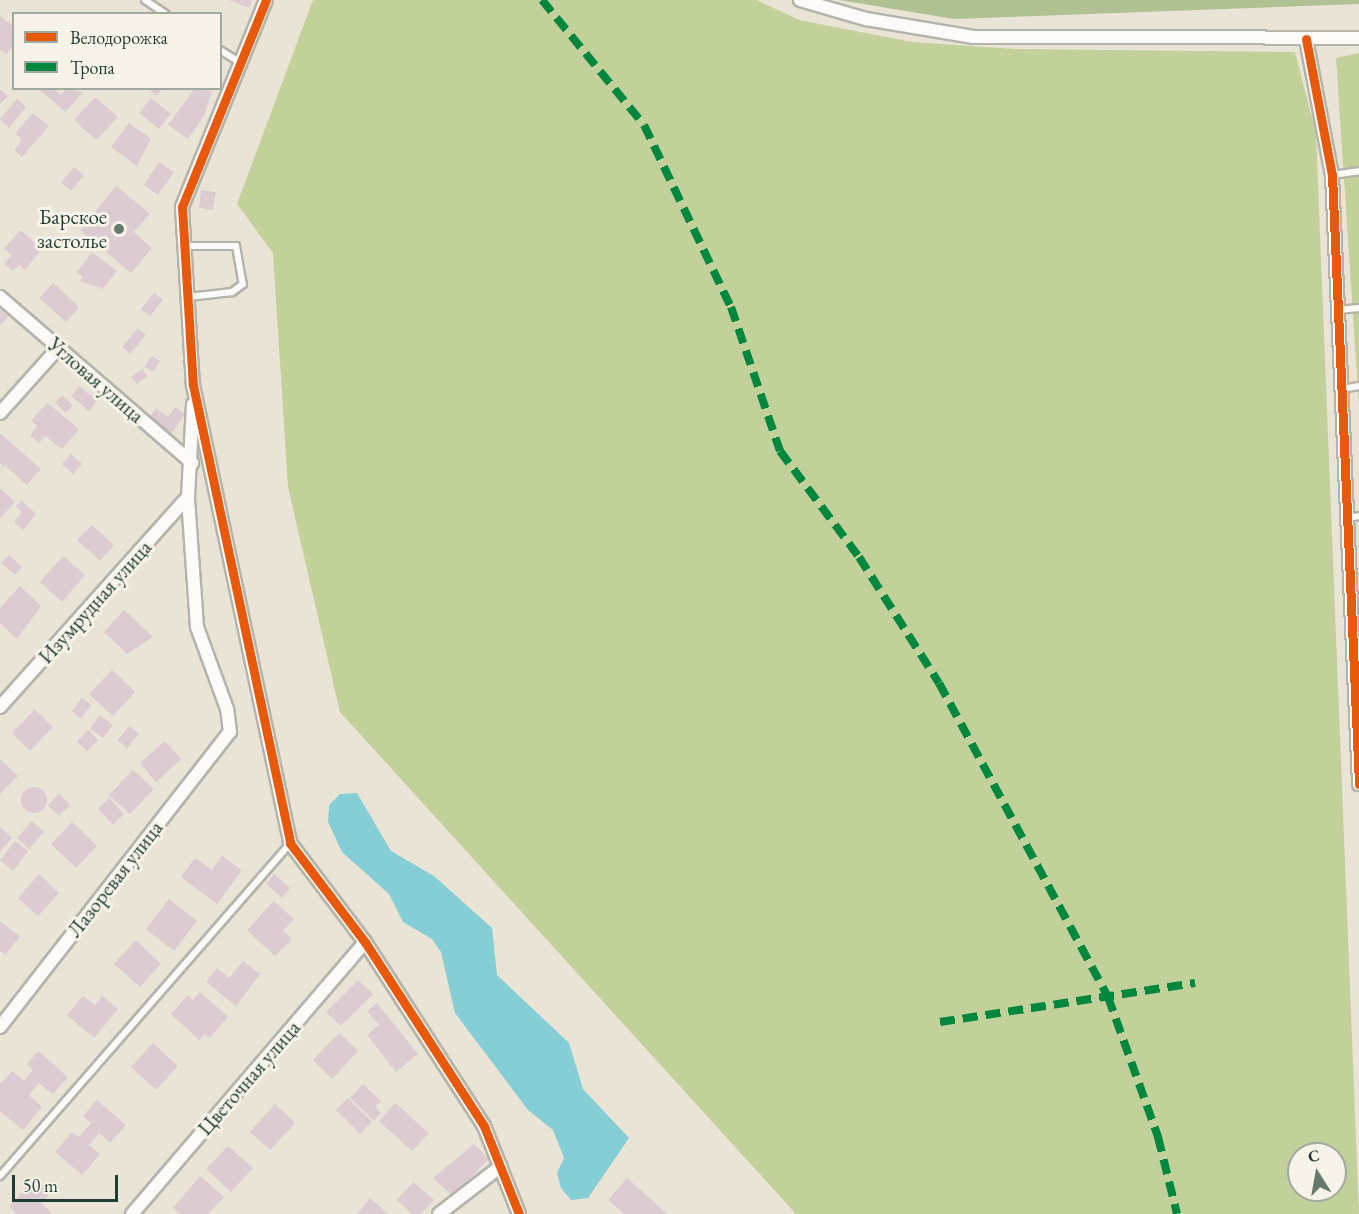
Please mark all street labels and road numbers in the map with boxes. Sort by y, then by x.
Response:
street label: Угловая улица [43,331,149,429]
street label: Изумрудная улица [33,535,157,669]
street label: Лазоревая улица [62,816,168,942]
street label: Цветочная улица [192,1015,306,1141]

